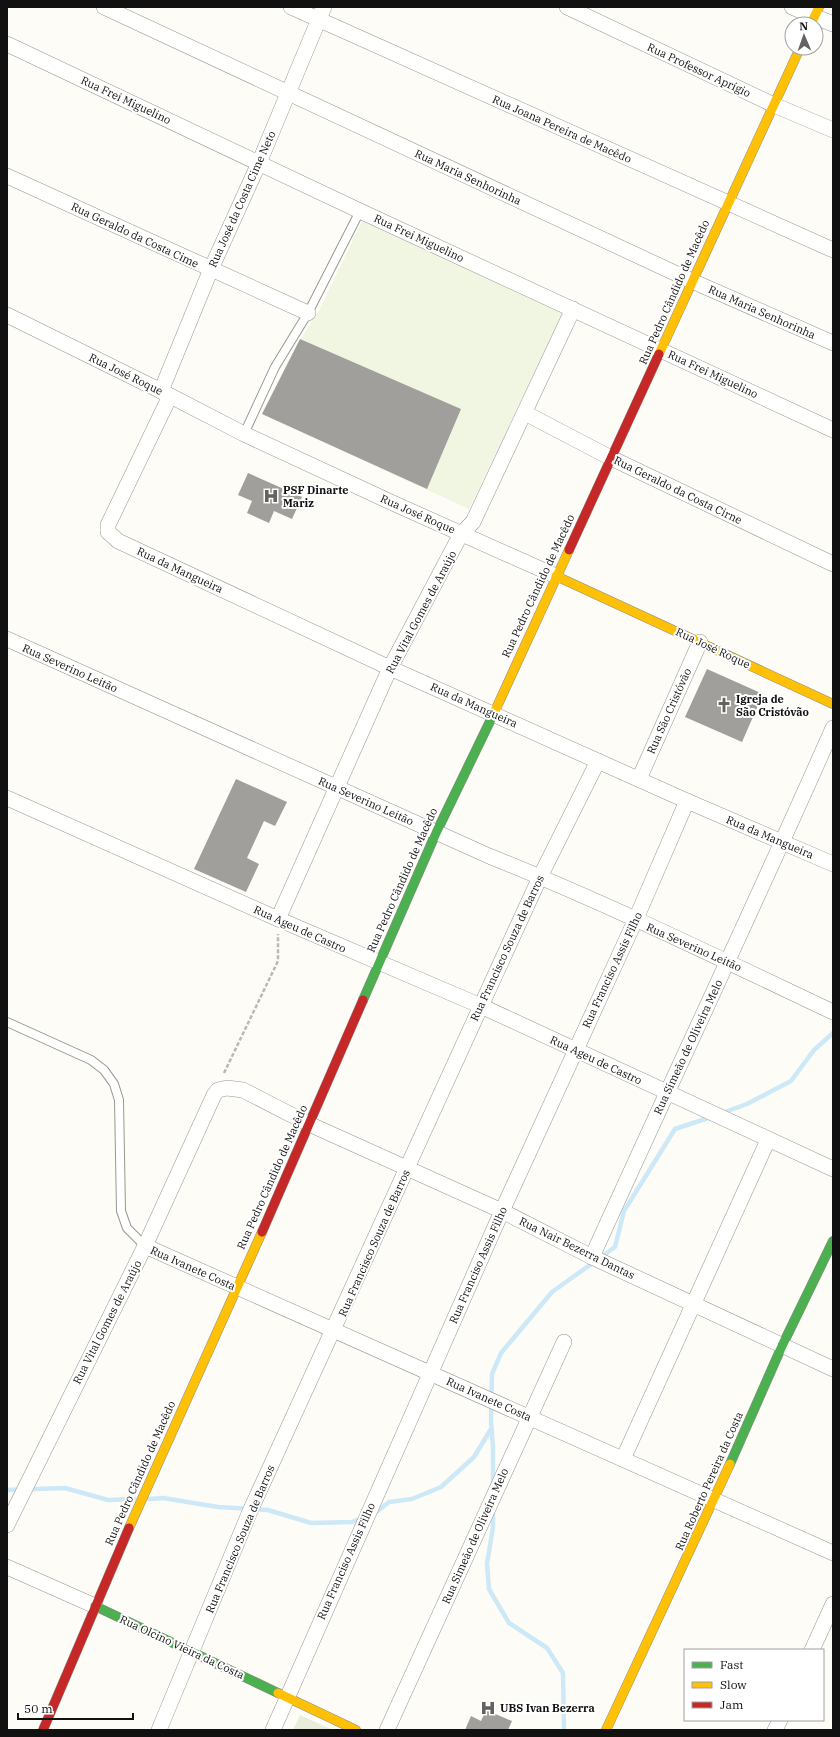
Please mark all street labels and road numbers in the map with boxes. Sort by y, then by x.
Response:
street label: Rua Professor Aprígio [645,40,753,100]
street label: Rua Frei Miguelino [79,73,173,127]
street label: Rua Joana Pereira de Macêdo [490,92,634,166]
street label: Rua José da Costa Cime Neto [206,129,278,269]
street label: Rua Maria Senhorinha [413,146,523,208]
street label: Rua Geraldo da Costa Cime [69,199,201,271]
street label: Rua Frei Miguelino [372,211,466,265]
street label: Rua Pedro Cândido de Macêdo [636,218,712,366]
street label: Rua Maria Senhorinha [706,282,818,342]
street label: Rua Frei Miguelino [666,347,760,401]
street label: Rua José Roque [87,350,165,398]
street label: Rua Geraldo da Costa Cirne [612,453,744,527]
street label: Rua José Roque [378,491,458,537]
street label: Rua Pedro Cândido de Macêdo [499,512,577,660]
street label: Rua da Mangueira [135,544,225,596]
street label: Rua Vital Gomes de Araújo [383,548,459,676]
street label: Rua José Roque [674,625,753,671]
street label: Rua Severino Leitão [20,641,120,695]
street label: Rua São Cristóvão [644,666,694,756]
street label: Rua da Mangueira [428,680,520,730]
street label: Rua Severino Leitão [316,774,416,828]
street label: Rua Pedro Cândido de Macêdo [364,806,440,954]
street label: Rua da Mangueira [724,812,816,862]
street label: Rua Francisco Souza de Barros [467,873,547,1023]
street label: Rua Ageu de Castro [252,902,348,956]
street label: Rua Franciso Assis Filho [579,910,645,1030]
street label: Rua Severino Leitão [644,920,744,974]
street label: Rua Simeão de Oliveira Melo [651,977,725,1117]
street label: Rua Ageu de Castro [548,1033,644,1087]
street label: Rua Pedro Cândido de Macêdo [234,1103,310,1251]
street label: Rua Francisco Souza de Barros [335,1167,413,1319]
street label: Rua Franciso Assis Filho [446,1204,510,1326]
street label: Rua Nair Bezerra Dantas [517,1214,637,1282]
street label: Rua Ivanete Costa [148,1243,238,1293]
street label: Rua Vital Gomes de Araújo [70,1258,144,1386]
street label: Rua Ivanete Costa [444,1374,534,1424]
street label: Rua Pedro Cândido de Macêdo [102,1399,178,1547]
street label: Rua Roberto Pereira da Costa [672,1410,746,1552]
street label: Rua Francisco Souza de Barros [202,1463,278,1615]
street label: Rua Simeão de Oliveira Melo [439,1466,511,1606]
street label: Rua Franciso Assis Filho [314,1500,378,1622]
street label: Rua Olcino Vieira da Costa [117,1612,247,1682]

